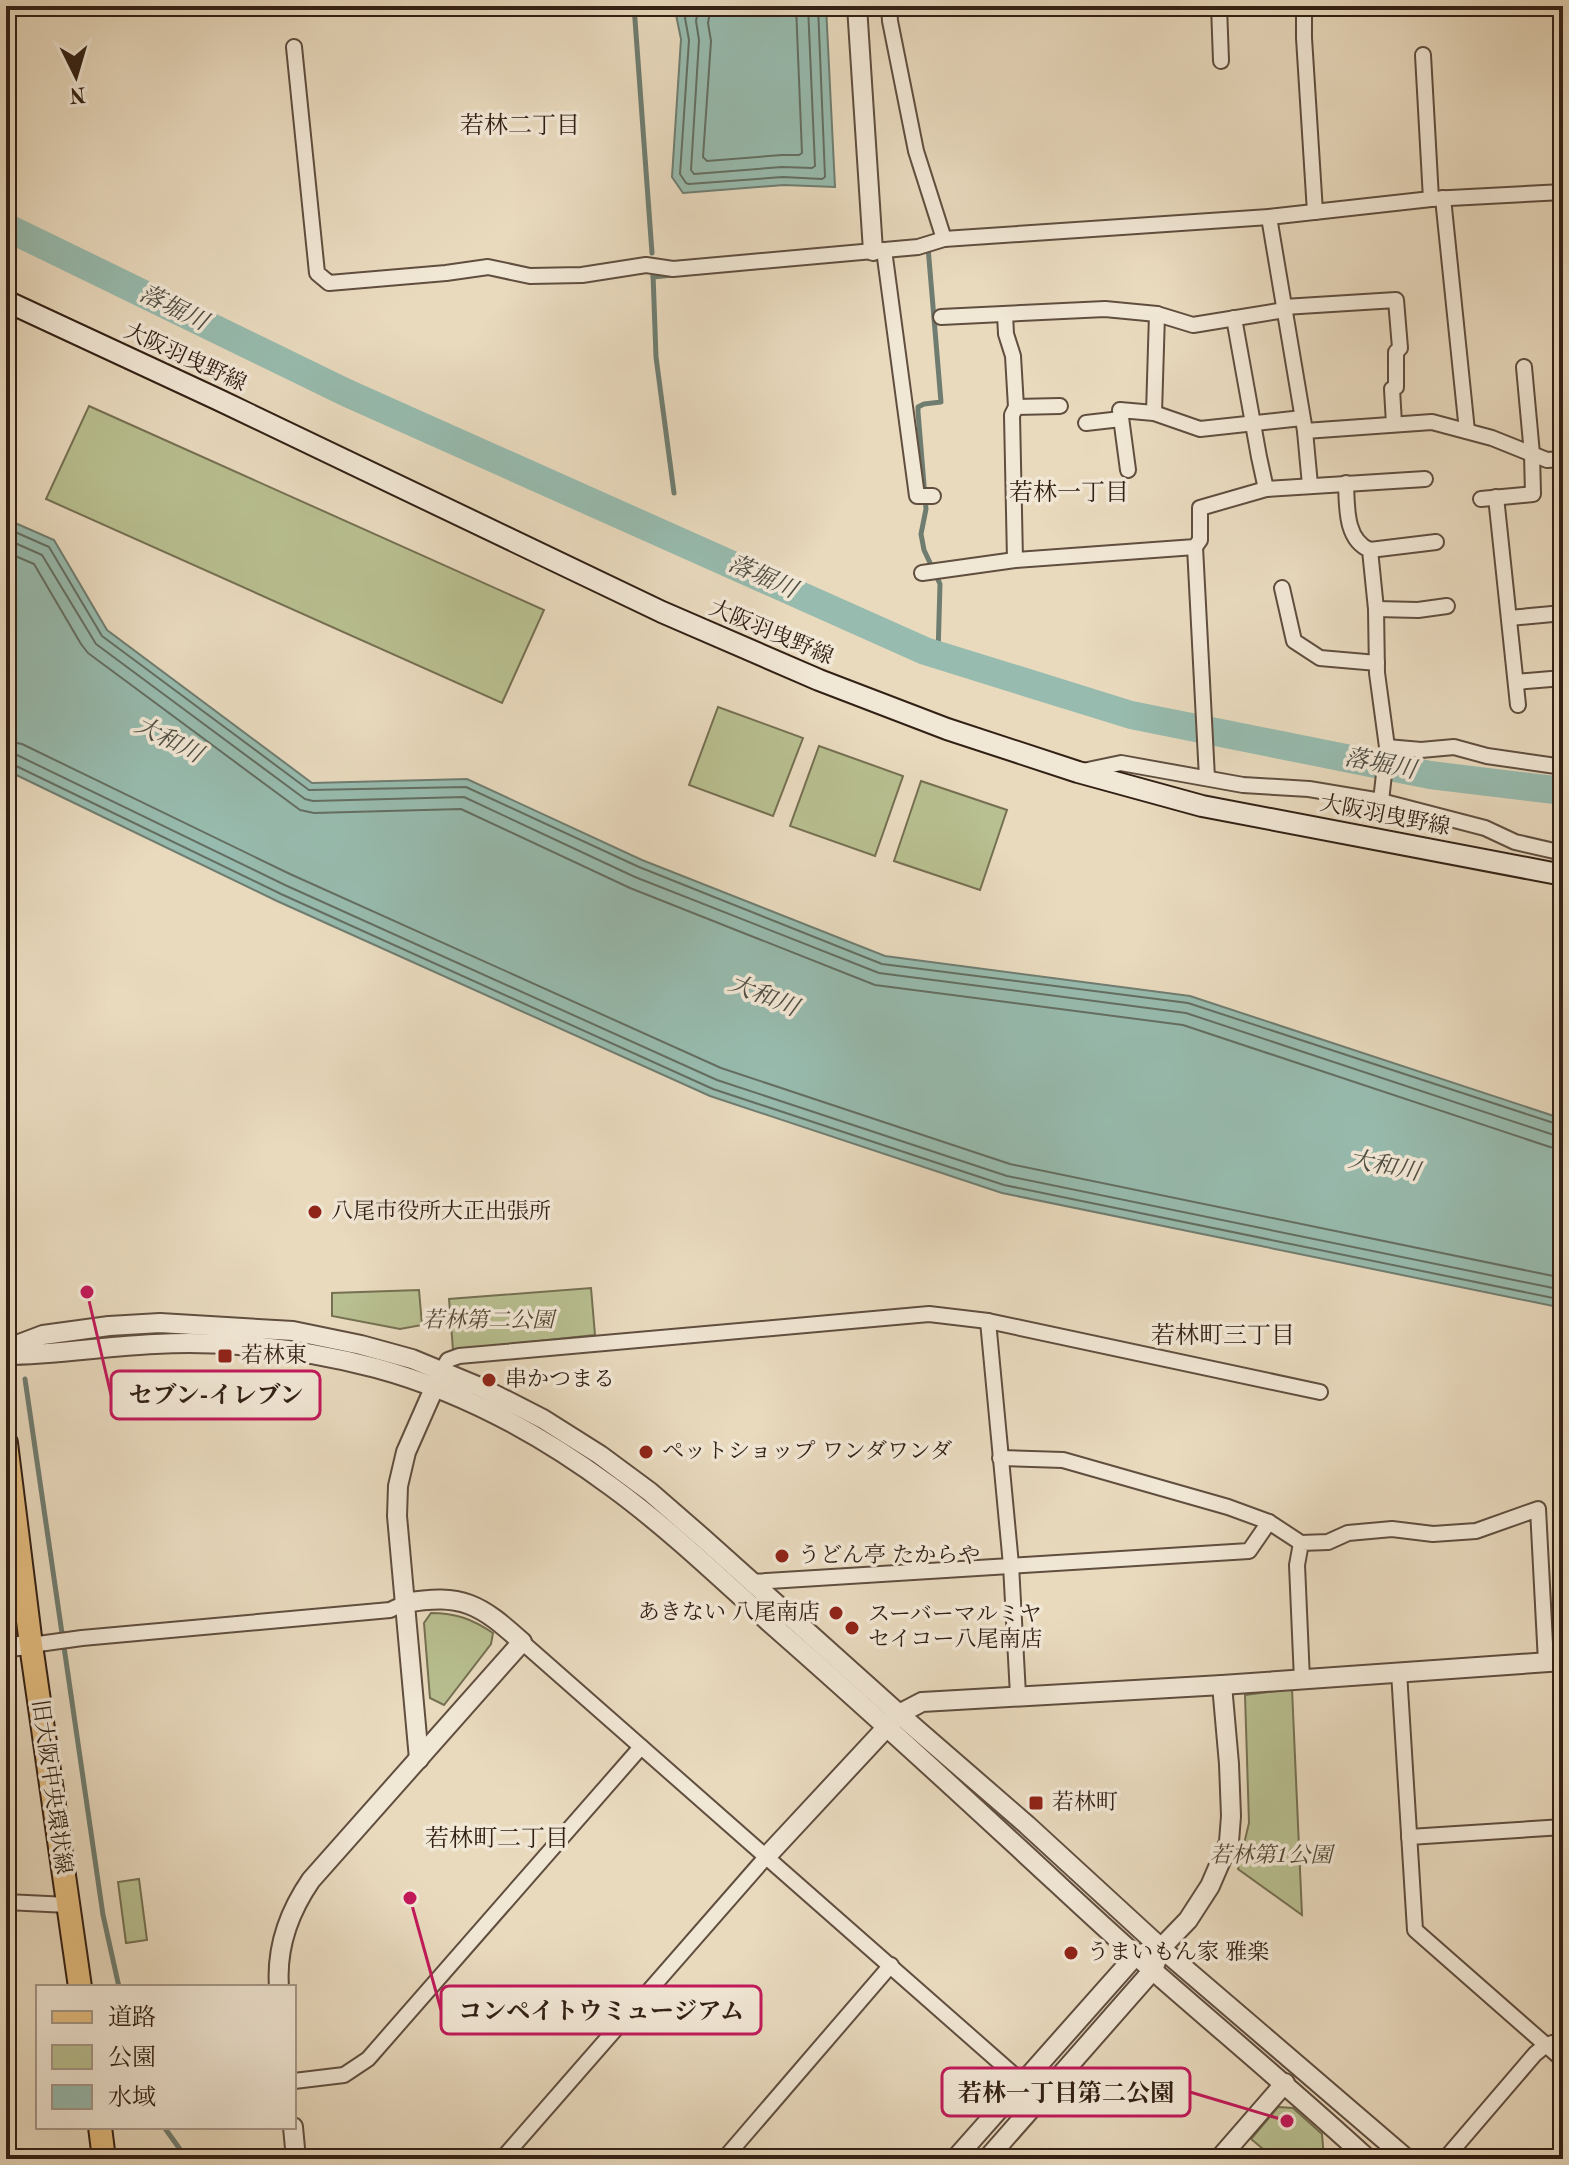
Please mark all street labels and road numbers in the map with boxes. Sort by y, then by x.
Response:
street label: 大阪羽曳野線 [121,318,250,396]
street label: 大阪羽曳野線 [706,595,837,669]
street label: 大阪羽曳野線 [1318,791,1452,839]
street label: 旧大阪中央環状線 [28,1698,76,1876]

